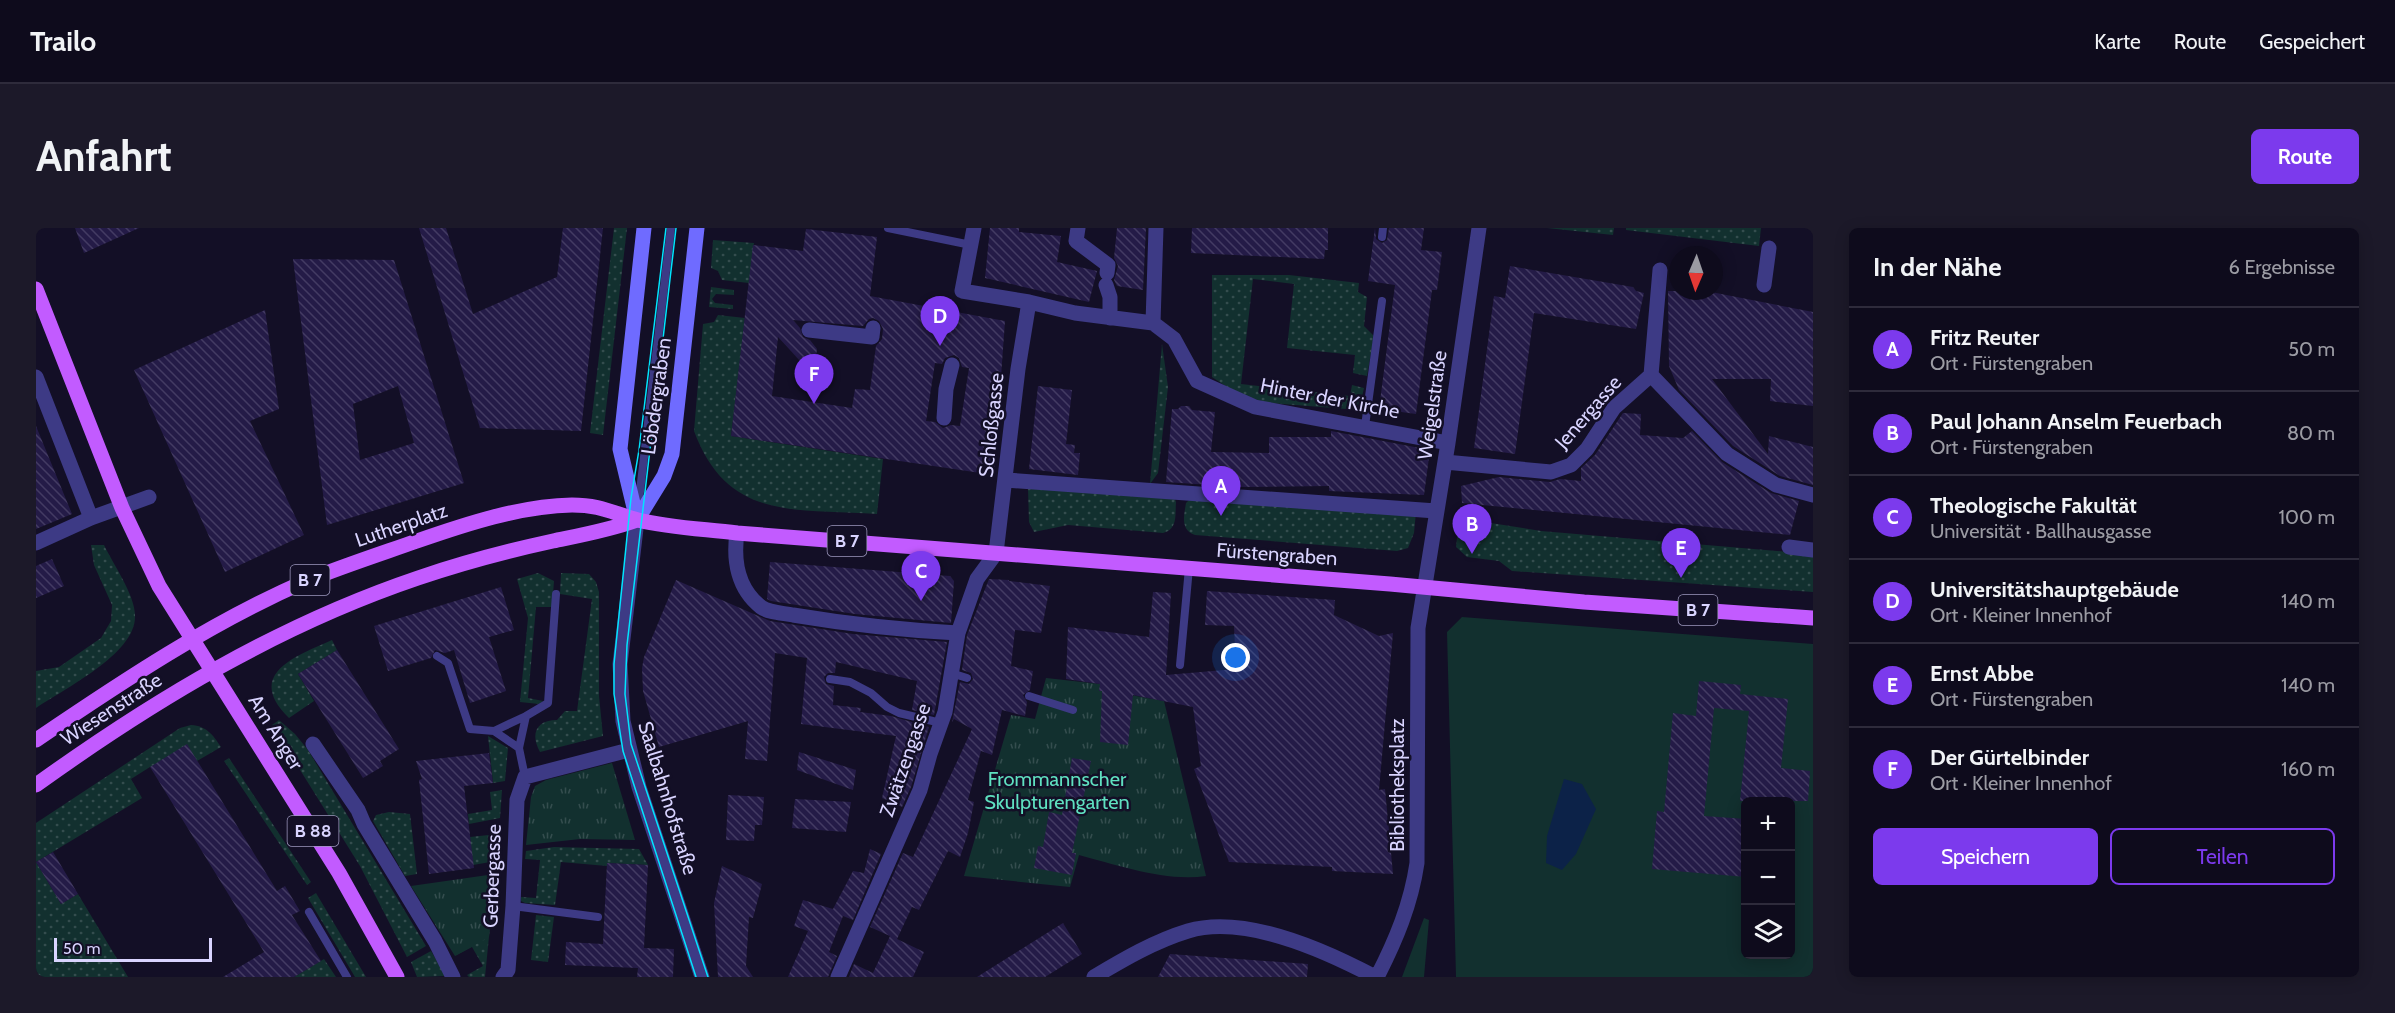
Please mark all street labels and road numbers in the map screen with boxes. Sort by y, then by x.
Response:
street label: Löbdergraben [636,336,676,456]
street label: Weigelstraße [1412,349,1452,461]
street label: Jenergasse [1549,371,1626,454]
street label: Schloßgasse [974,372,1008,478]
street label: Hinter der Kirche [1258,373,1402,423]
street label: Lutherplatz [352,498,450,552]
road number: B 7 [828,526,866,556]
street label: Fürstengraben [1216,538,1338,570]
road number: B 7 [290,565,330,595]
road number: B 7 [1678,595,1718,625]
street label: Wiesenstraße [56,667,166,751]
street label: Am Anger [243,690,309,775]
street label: Zwätzengasse [874,700,936,820]
street label: Saalbahnhofstraße [633,718,703,878]
street label: Bibliotheksplatz [1385,718,1409,852]
road number: B 88 [288,816,338,846]
street label: Gerbergasse [478,824,506,928]

